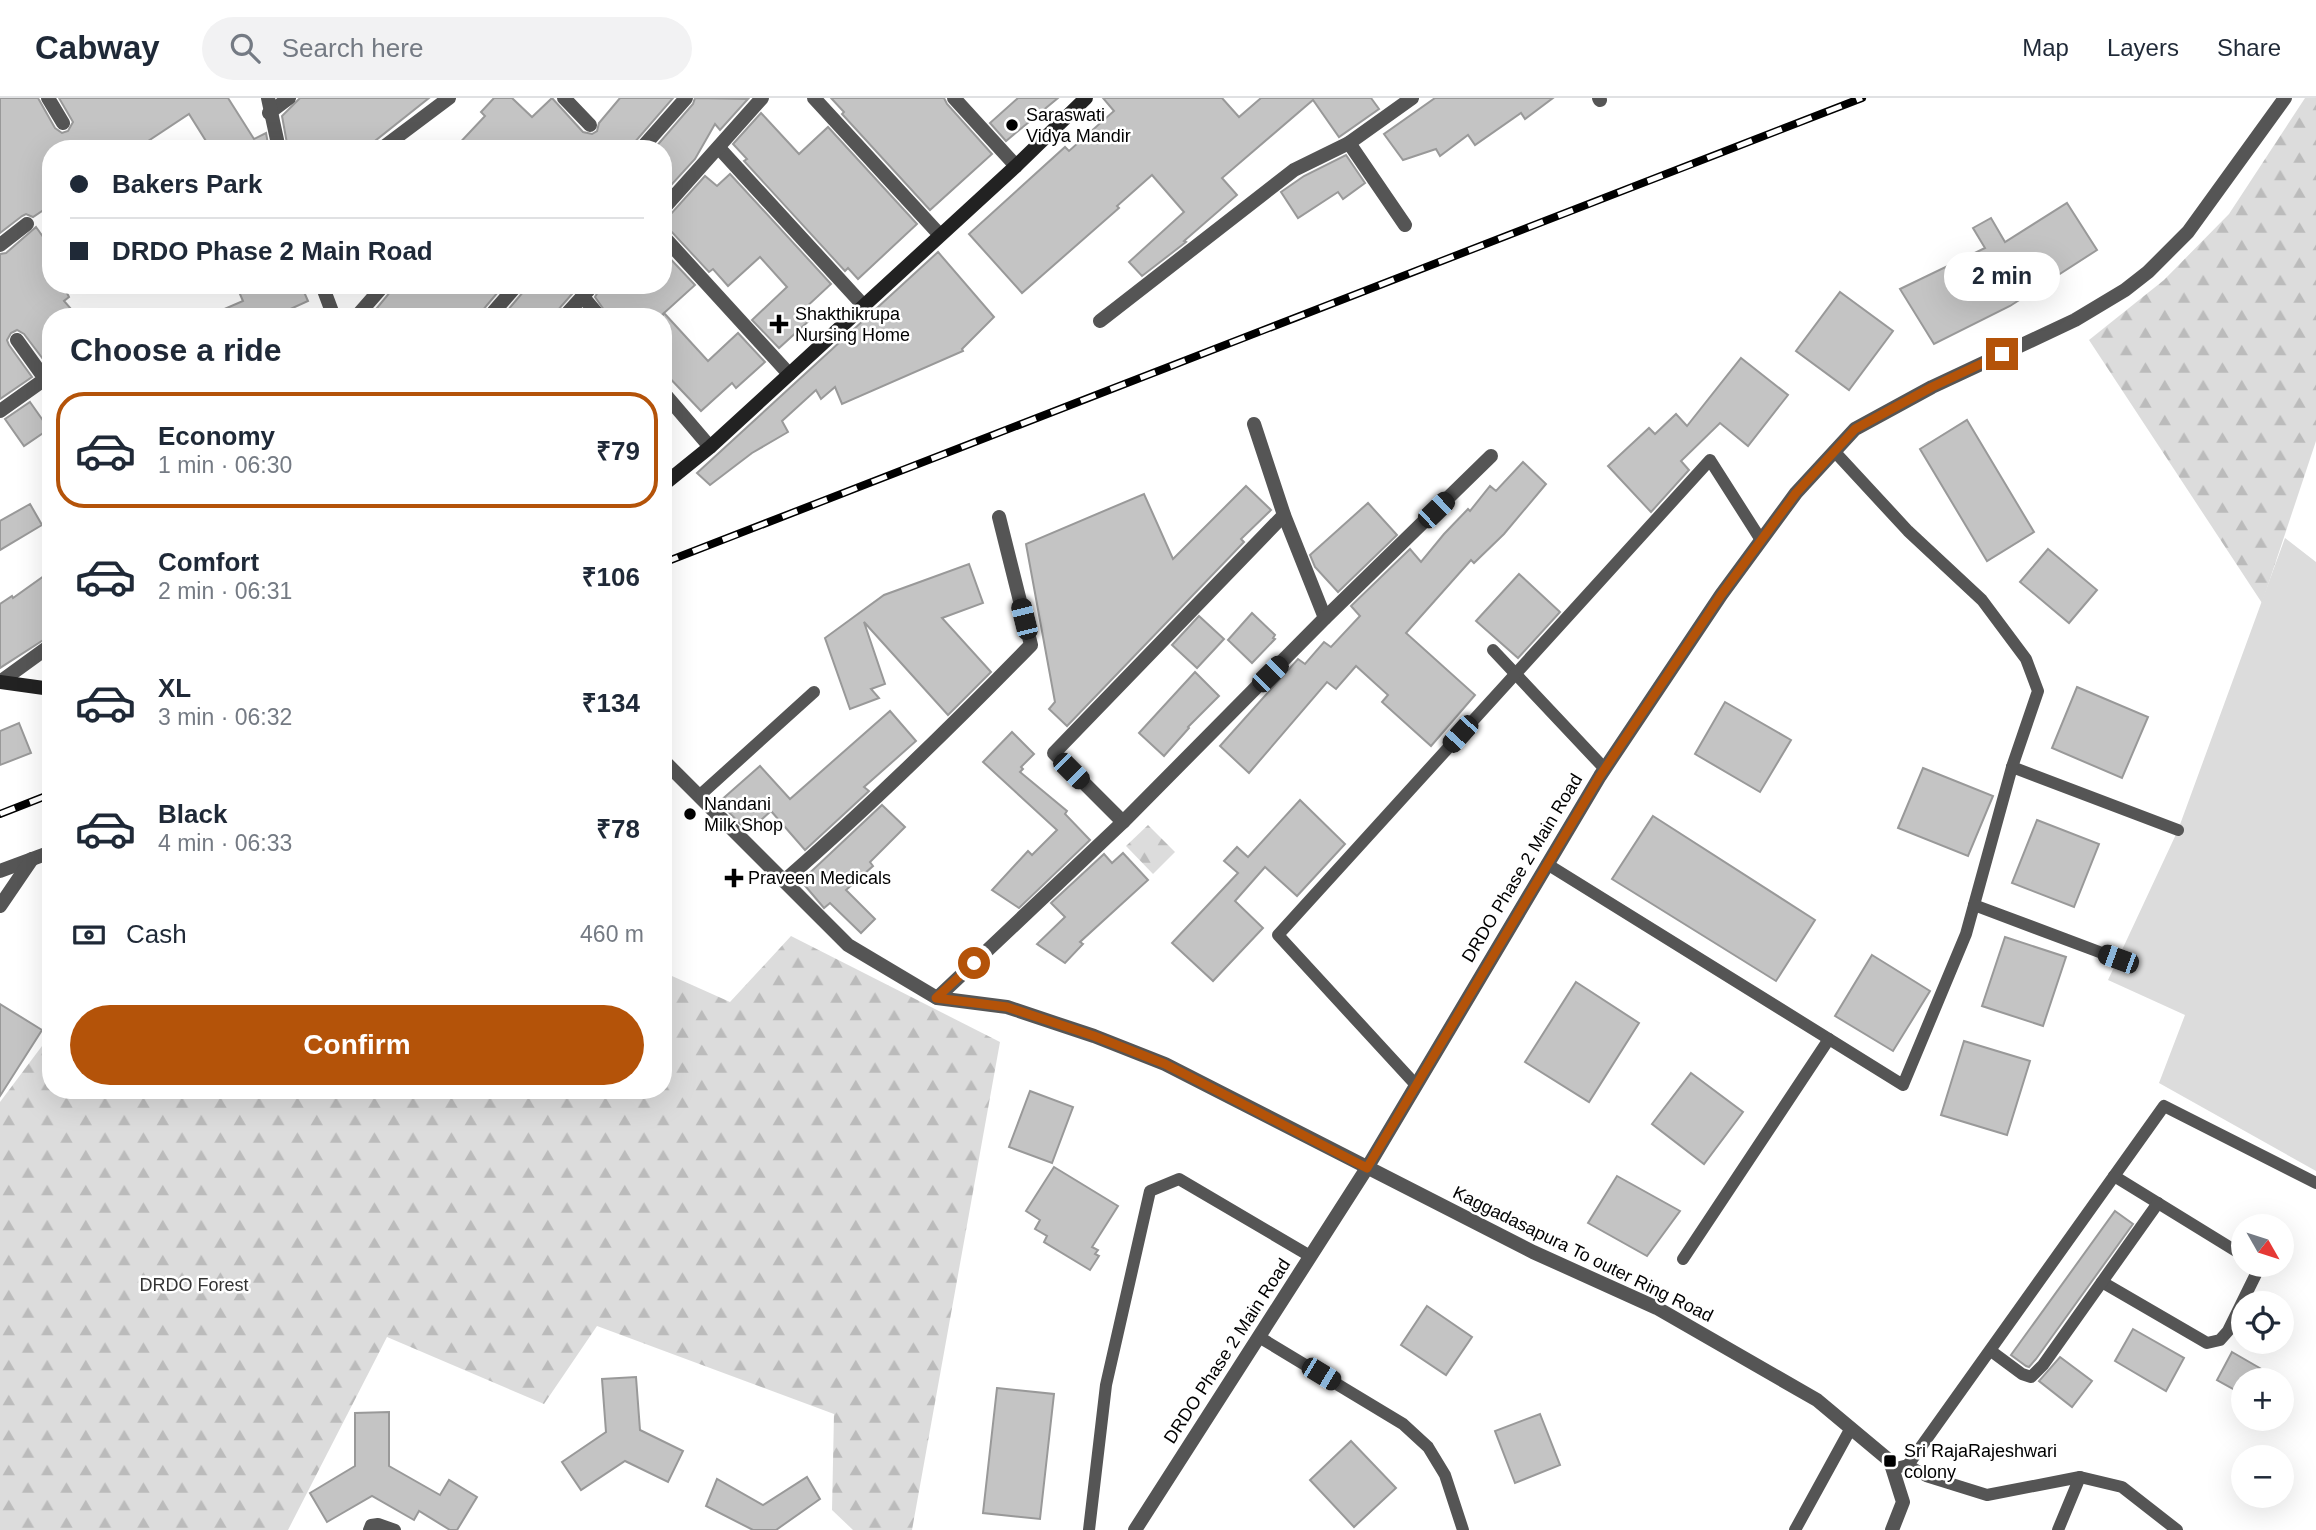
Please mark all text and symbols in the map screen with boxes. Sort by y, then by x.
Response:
search box [202,17,692,80]
text: Cabway [35,29,160,66]
icon: search [226,29,264,67]
text: Search here [282,33,423,63]
text: Map [2022,34,2069,61]
text: Layers [2107,34,2179,61]
text: Share [2217,34,2281,61]
place label: Saraswati Vidya Mandir [1026,105,1131,146]
marker: Saraswati Vidya Mandir [1004,117,1020,133]
text: Bakers Park [112,169,262,199]
text: DRDO Phase 2 Main Road [112,236,433,266]
callout: 2 min [1944,252,2060,302]
text: 2 min [1972,263,2032,289]
place label: Shakthikrupa Nursing Home [795,304,910,345]
marker: Shakthikrupa Nursing Home [769,314,789,334]
text: Choose a ride [70,332,282,368]
route end [1986,338,2018,370]
icon: car [74,419,137,482]
text: Economy [158,421,275,451]
text: ₹79 [596,436,640,466]
text: 1 min · 06:30 [158,452,292,478]
car [1414,488,1459,532]
icon: car [74,545,137,608]
text: Comfort [158,547,259,577]
text: ₹106 [582,562,640,592]
text: 2 min · 06:31 [158,578,292,604]
car [1009,596,1040,642]
car [1248,652,1293,696]
icon: car [74,671,137,734]
text: XL [158,673,191,703]
text: ₹134 [582,688,640,718]
text: 3 min · 06:32 [158,704,292,730]
car [1439,711,1482,757]
car [1049,749,1094,793]
street label: DRDO Phase 2 Main Road [1458,770,1586,966]
place label: Nandani Milk Shop [704,794,783,835]
icon: car [74,797,137,860]
text: Black [158,799,227,829]
marker: Nandani Milk Shop [682,806,698,822]
text: ₹78 [596,814,640,844]
text: 4 min · 06:33 [158,830,292,856]
place label: Praveen Medicals [748,868,891,888]
marker: Praveen Medicals [726,870,742,886]
icon: cash [70,916,108,954]
text: Cash [126,919,187,949]
text: 460 m [580,921,644,947]
car [2095,942,2142,976]
route start [958,947,990,979]
button: Confirm [70,1005,644,1085]
street label: Kaggadasapura To outer Ring Road [1450,1182,1716,1326]
north arrow [2231,1214,2294,1278]
map controls [2231,1214,2294,1508]
street label: DRDO Phase 2 Main Road [1160,1255,1294,1447]
park label: DRDO Forest [139,1275,249,1295]
button: locate [2231,1291,2294,1354]
car [1298,1354,1345,1394]
button: + [2231,1368,2294,1431]
place label: Sri RajaRajeshwari colony [1904,1441,2057,1482]
button: − [2231,1445,2294,1508]
marker: Sri RajaRajeshwari colony [1882,1453,1898,1469]

